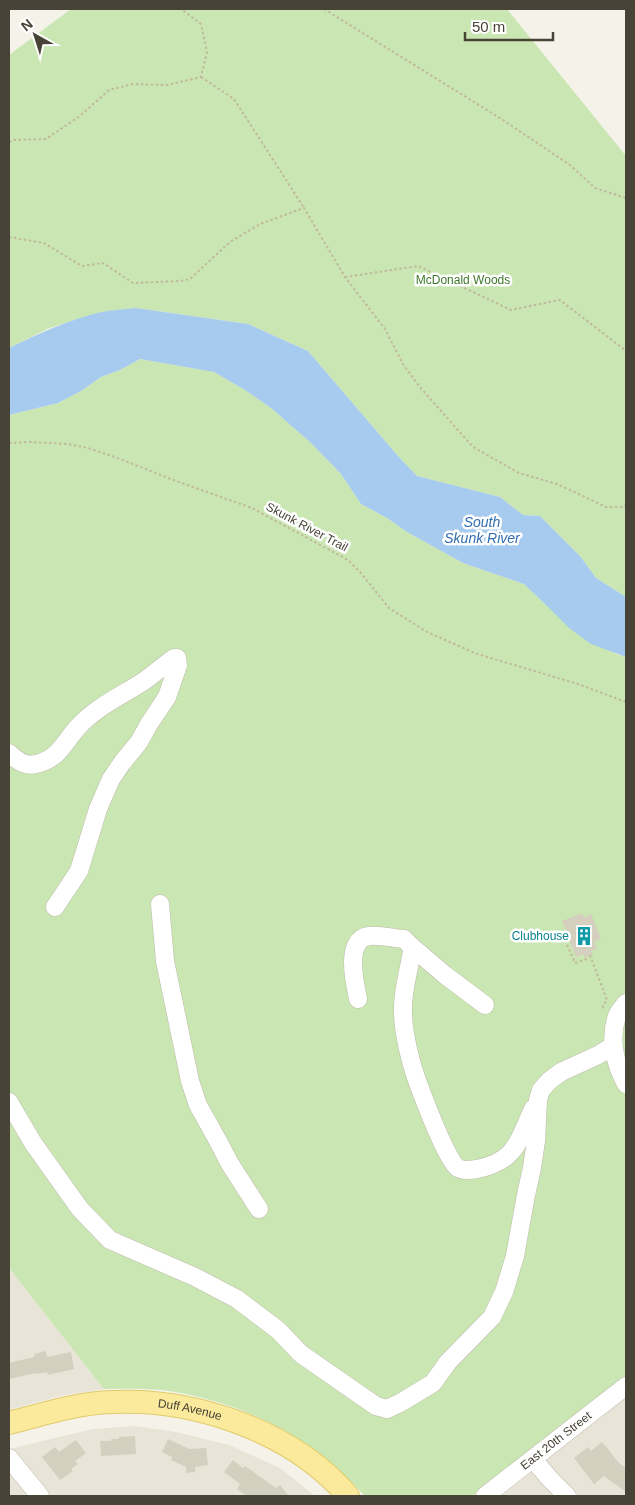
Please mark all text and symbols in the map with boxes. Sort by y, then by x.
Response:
north arrow [10,10,60,60]
scale bar [465,10,552,42]
text: N [18,15,36,34]
text: 50 m [472,18,505,35]
park label: McDonald Woods [416,273,510,287]
street label: Skunk River Trail [264,500,350,554]
water label: South Skunk River [444,514,521,546]
building icon: Clubhouse [573,925,595,947]
place label: Clubhouse [512,929,569,943]
street label: Duff Avenue [157,1396,224,1423]
street label: East 20th Street [518,1408,595,1473]

